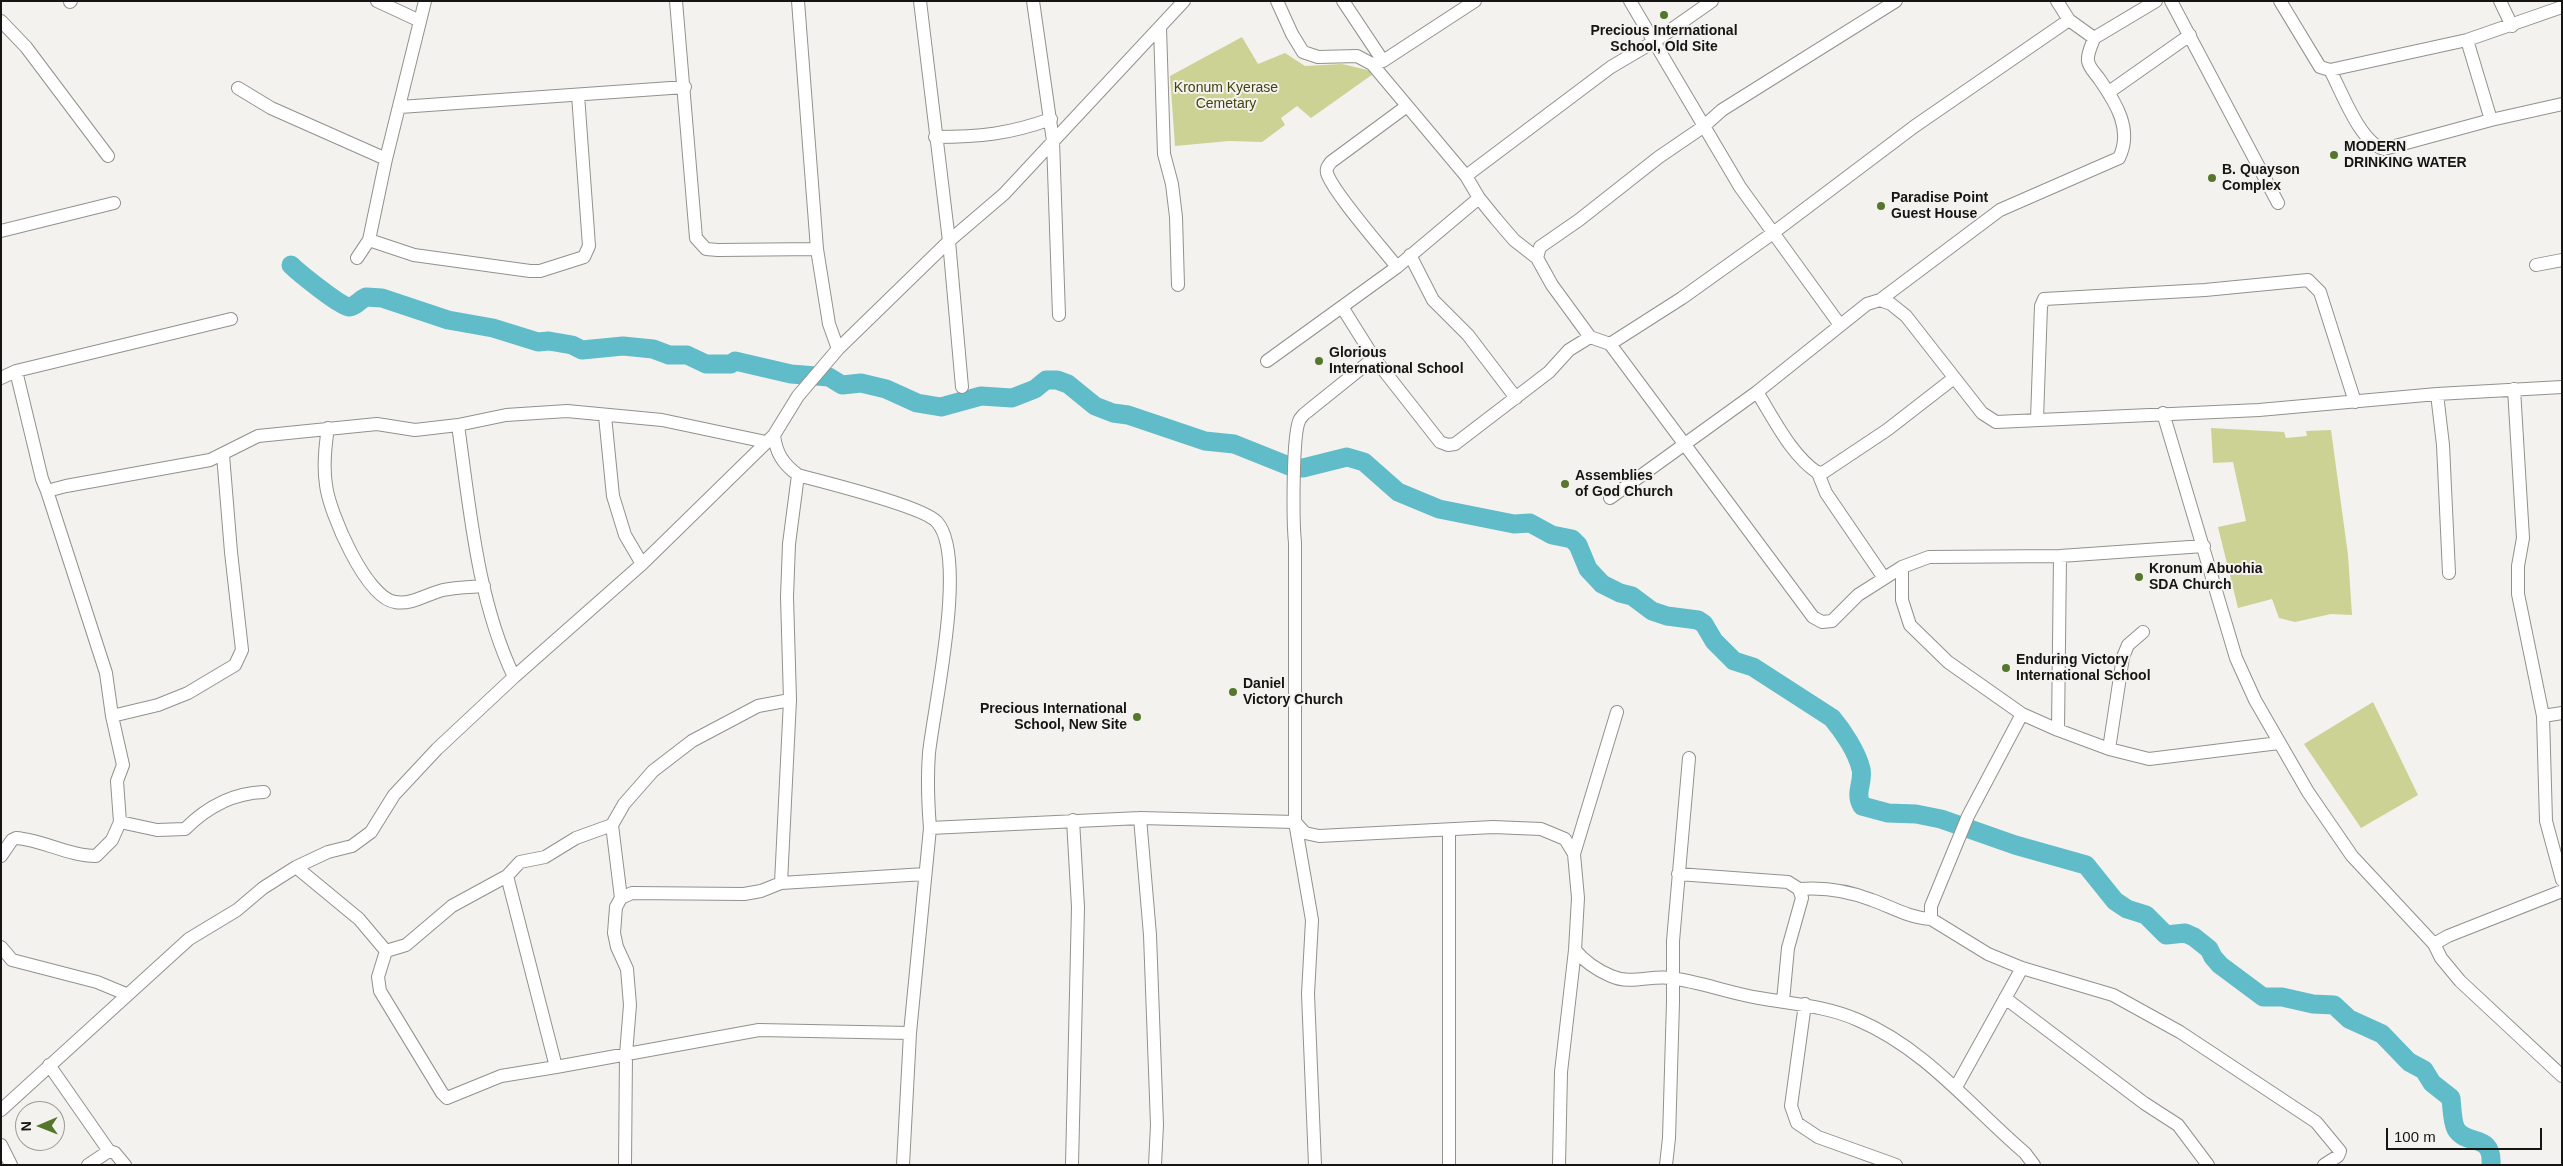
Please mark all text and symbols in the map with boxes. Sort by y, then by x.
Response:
marker: Precious International School, Old Site [1658,9,1670,21]
place label: Precious International School, Old Site [1590,23,1738,56]
park label: Kronum Kyerase Cemetary [1174,80,1278,112]
place label: MODERN DRINKING WATER [2344,139,2467,172]
marker: MODERN DRINKING WATER [2328,149,2340,161]
place label: B. Quayson Complex [2222,162,2300,194]
marker: B. Quayson Complex [2206,172,2218,184]
place label: Paradise Point Guest House [1891,190,1988,222]
marker: Paradise Point Guest House [1875,200,1887,212]
place label: Glorious International School [1329,345,1464,378]
marker: Glorious International School [1313,355,1325,367]
place label: Assemblies of God Church [1575,468,1673,501]
marker: Assemblies of God Church [1559,478,1571,490]
place label: Kronum Abuohia SDA Church [2149,561,2263,594]
marker: Kronum Abuohia SDA Church [2133,571,2145,583]
place label: Enduring Victory International School [2016,652,2151,684]
marker: Enduring Victory International School [2000,662,2012,674]
place label: Daniel Victory Church [1243,676,1343,709]
marker: Daniel Victory Church [1227,686,1239,698]
place label: Precious International School, New Site [980,701,1127,734]
marker: Precious International School, New Site [1131,711,1143,723]
north arrow [15,1101,65,1151]
scale bar [2388,1118,2544,1150]
text: N [18,1121,34,1131]
text: 100 m [2394,1128,2436,1145]

